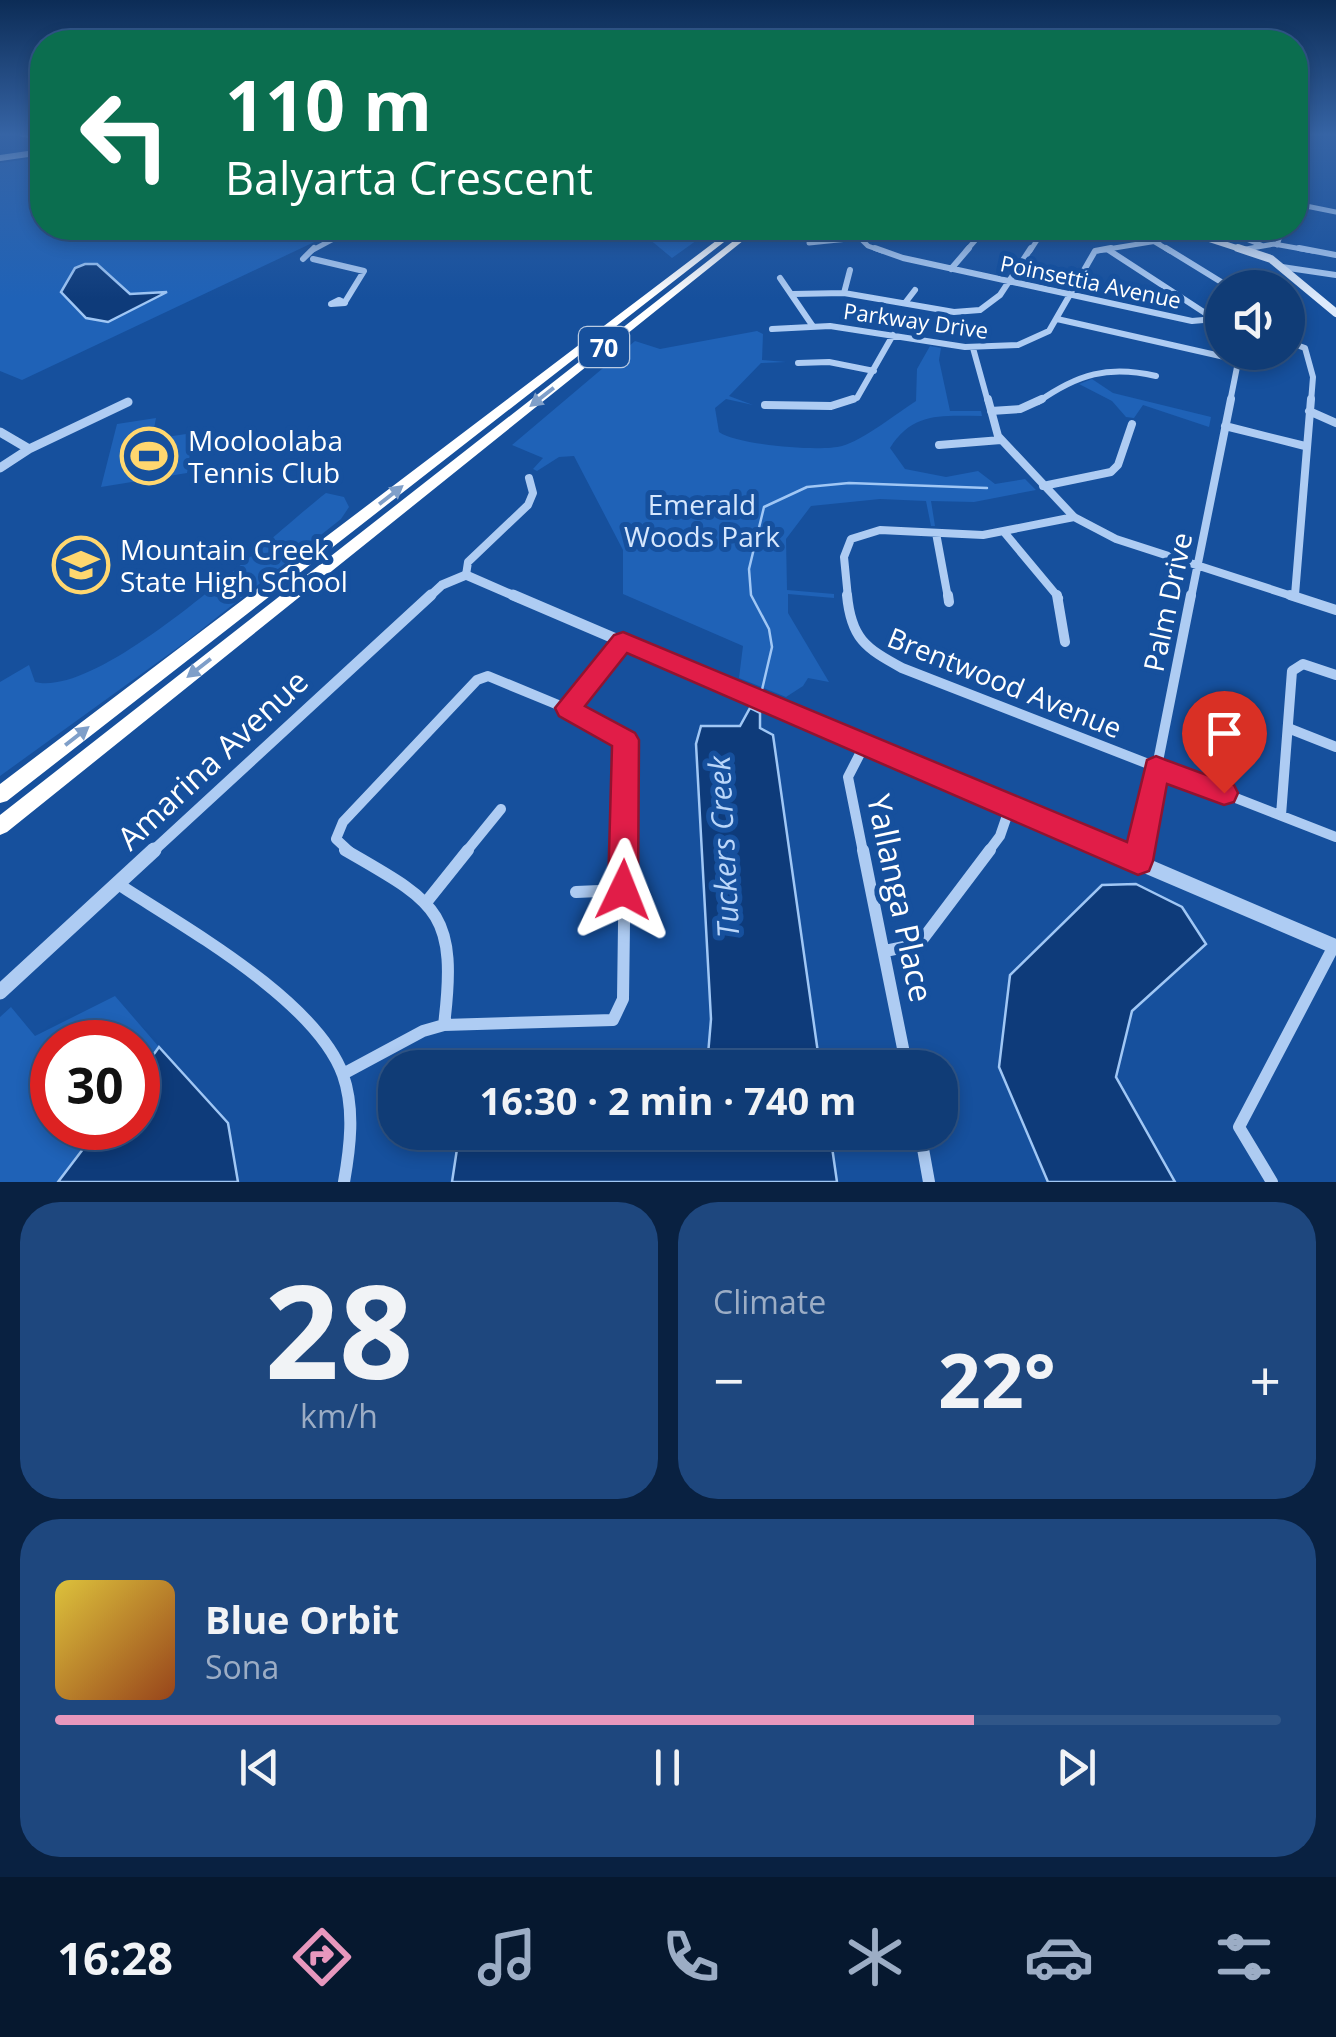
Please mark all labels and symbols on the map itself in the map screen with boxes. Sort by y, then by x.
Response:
street label: Poinsettia Avenue [998,247,1184,315]
street label: Parkway Drive [842,295,990,345]
road number: 70 [579,327,629,367]
one-way arrow [529,386,555,407]
place label: Mooloolaba Tennis Club [188,421,343,491]
sports icon: Mooloolaba Tennis Club [119,426,179,486]
one-way arrow [377,485,403,506]
park label: Emerald Woods Park [624,485,780,555]
street label: Palm Drive [1134,529,1200,675]
place label: Mountain Creek State High School [120,530,348,600]
school or university icon: Mountain Creek State High School [51,535,111,595]
street label: Brentwood Avenue [882,618,1128,746]
one-way arrow [187,657,212,678]
street label: Amarina Avenue [107,659,317,859]
pin [1182,691,1267,794]
one-way arrow [64,726,90,747]
water label: Tuckers Creek [698,754,748,939]
street label: Yallanga Place [858,790,944,1006]
position arrow [571,838,675,942]
speed limit sign: 30 [30,1020,160,1150]

